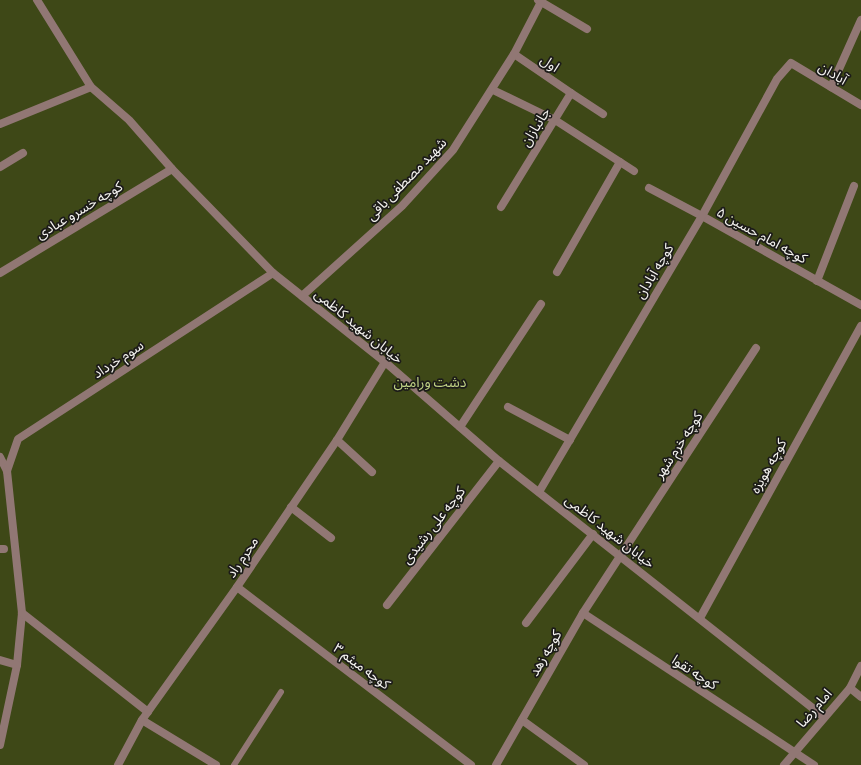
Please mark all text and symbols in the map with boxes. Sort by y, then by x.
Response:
street label: اول [537,49,564,76]
street label: آبادان [815,57,852,89]
street label: جانبازان [515,104,554,150]
street label: شهید مصطفی باقی [361,133,450,224]
street label: کوچه خسرو عبادی [32,176,126,244]
street label: کوچه امام حسین ۵ [713,202,811,269]
street label: کوچه آبادان [630,240,678,302]
street label: خیابان شهید کاظمی [311,284,408,367]
street label: سوم خرداد [89,335,148,384]
park label: دشت ورامین [394,372,467,391]
street label: کوچه خرم شهر [648,407,708,484]
street label: کوچه هویزه [745,435,791,497]
street label: کوچه علی رشیدی [396,482,470,568]
street label: خیابان شهید کاظمی [561,490,659,572]
street label: محرم راد [221,532,264,582]
street label: کوچه زهد [524,626,566,680]
street label: کوچه میثم ۳ [329,638,395,695]
street label: کوچه تقوا [668,650,722,695]
street label: امام رضا [791,684,837,732]

